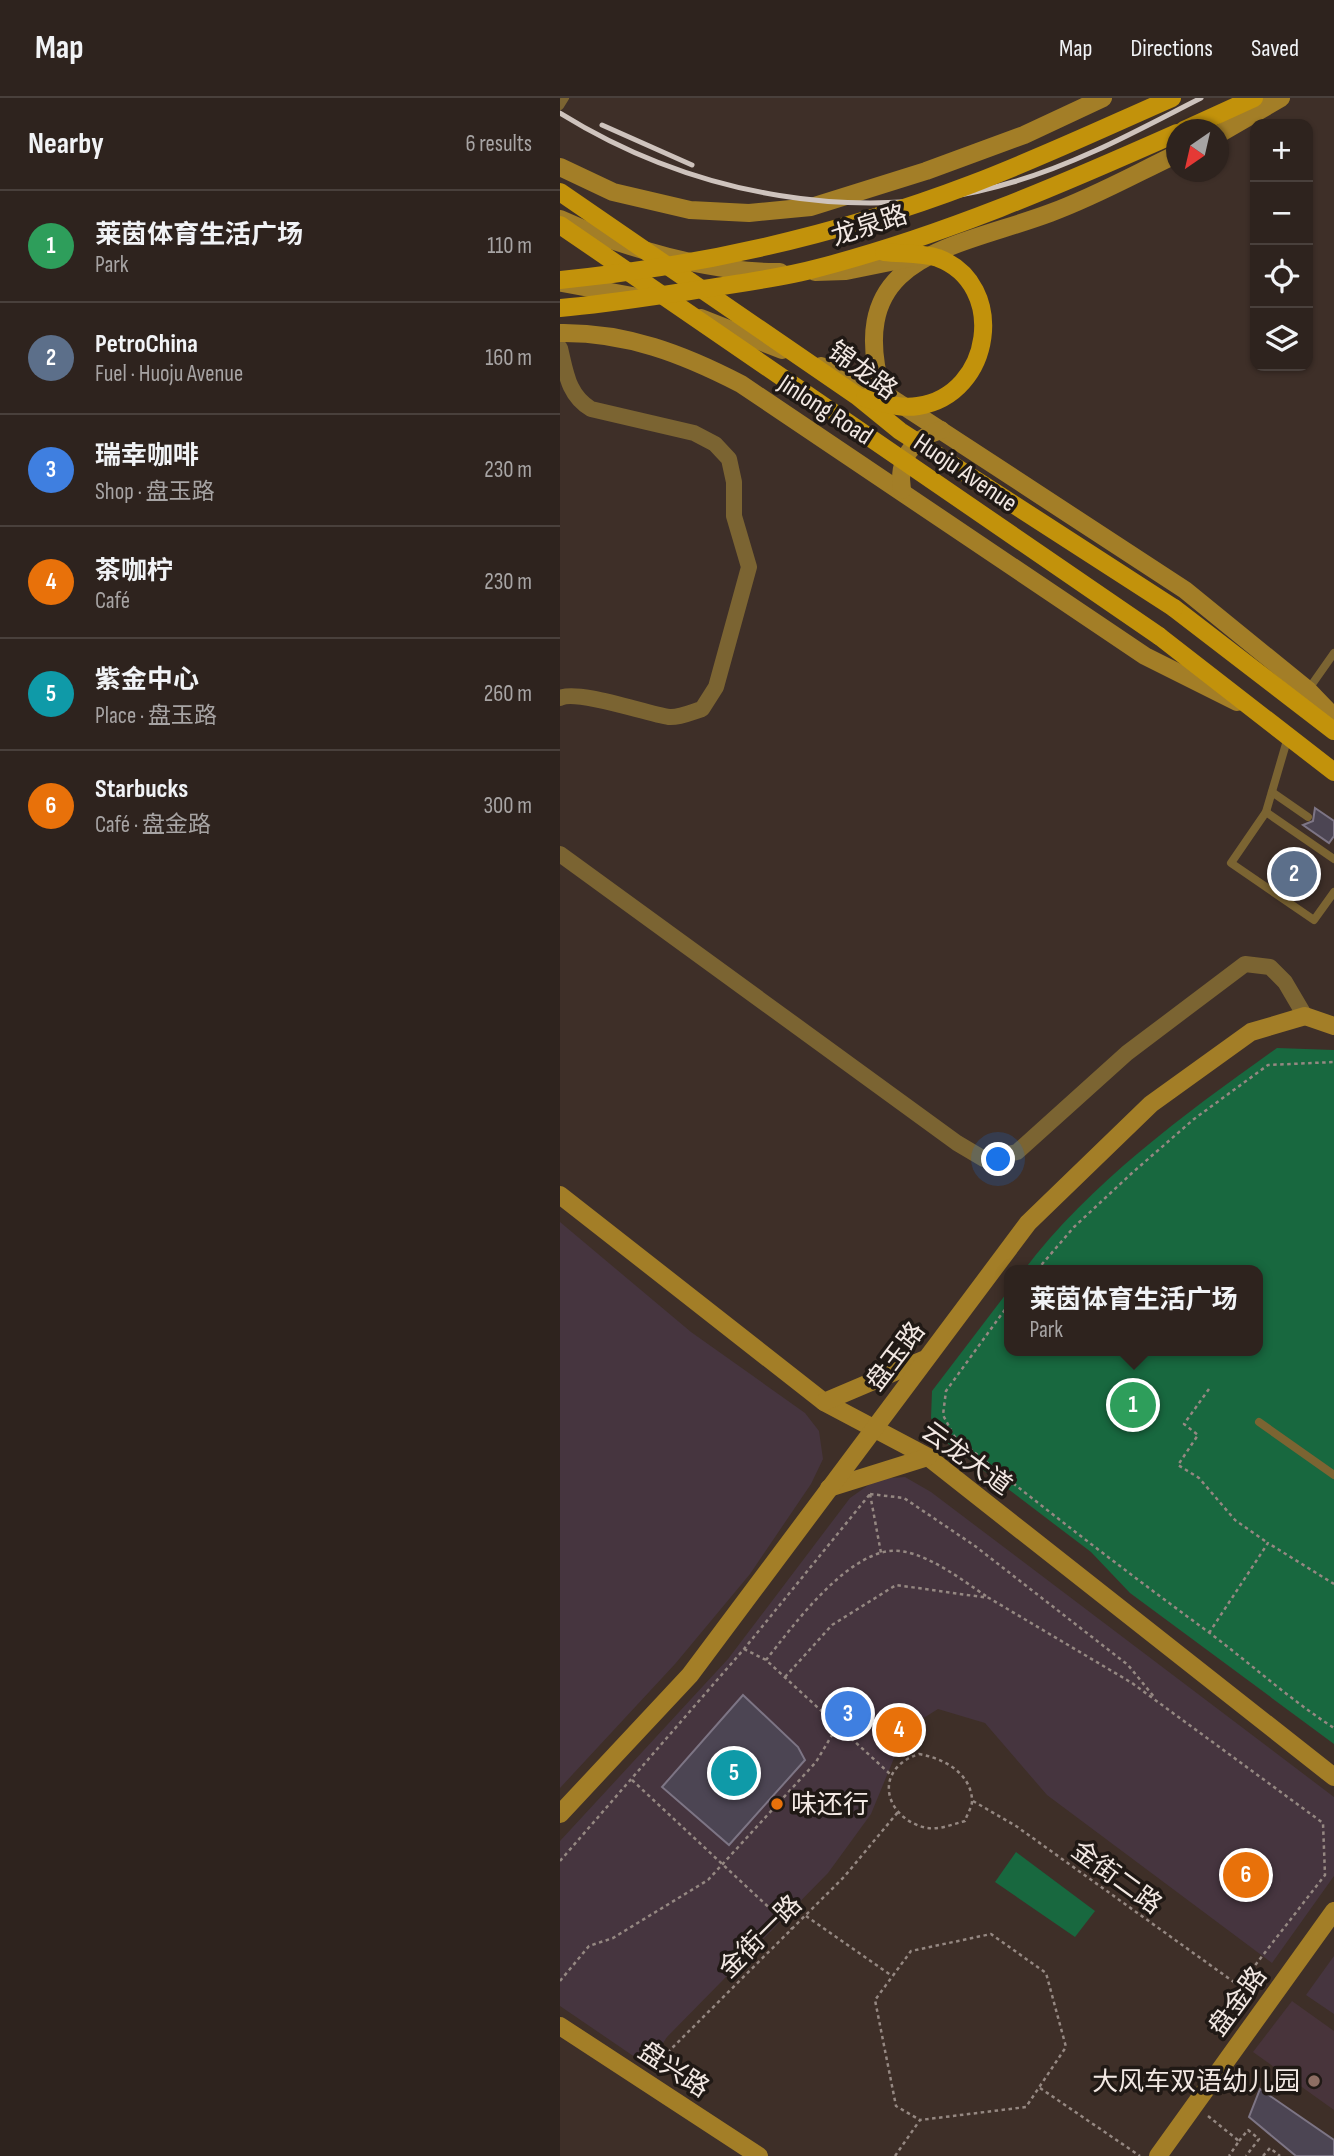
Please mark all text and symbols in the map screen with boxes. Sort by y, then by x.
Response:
text: Map [35,28,84,68]
text: Map [1059,34,1092,63]
text: Directions [1130,34,1213,63]
text: Saved [1251,34,1299,63]
north arrow [1166,119,1229,182]
map controls [1250,119,1313,371]
button: + [1250,119,1313,182]
text: Nearby [28,126,104,162]
text: 6 results [466,130,532,158]
button: − [1250,182,1313,245]
street label: 龙泉路 [828,200,911,253]
text: 莱茵体育生活广场 [95,220,303,251]
text: 1 [46,232,56,260]
text: 110 m [487,232,532,260]
button: locate [1250,245,1313,308]
text: Park [95,251,129,279]
button: layers [1250,308,1313,371]
text: PetroChina [95,329,198,360]
street label: 锦龙路 [821,336,903,407]
text: 2 [46,344,56,372]
text: 160 m [485,344,532,372]
text: Fuel · Huoju Avenue [95,360,243,388]
street label: Jinlong Road [772,368,878,452]
street label: Huoju Avenue [908,427,1023,519]
text: 瑞幸咖啡 [95,441,199,472]
text: 3 [46,456,56,484]
text: 230 m [484,456,532,484]
text: Shop · 盘玉路 [95,478,215,506]
text: 茶咖柠 [95,556,173,587]
text: 4 [46,568,56,596]
text: 230 m [484,568,532,596]
text: Café [95,587,130,615]
text: 紫金中心 [95,665,199,696]
text: 5 [46,680,56,708]
text: 260 m [484,680,532,708]
text: Place · 盘玉路 [95,702,217,730]
text: Starbucks [95,774,188,805]
text: 6 [46,792,56,820]
text: 300 m [483,792,532,820]
text: Café · 盘金路 [95,811,211,839]
pin: 2 [1271,848,1317,900]
your location [981,1142,1015,1176]
popup [1004,1265,1263,1356]
text: 莱茵体育生活广场 [1029,1285,1238,1316]
street label: 盘玉路 [860,1316,932,1397]
text: Park [1029,1316,1063,1344]
pin: 1 [1110,1379,1156,1431]
street label: 云龙大道 [915,1416,1017,1502]
pin: 3 [825,1688,871,1740]
pin: 4 [876,1704,922,1756]
pin: 5 [711,1747,757,1799]
place label: 味还行 [791,1790,869,1821]
marker: 味还行 [769,1796,785,1812]
street label: 金街二路 [1065,1835,1167,1921]
pin: 6 [1223,1849,1269,1901]
street label: 金街一路 [713,1889,809,1985]
street label: 盘金路 [1203,1961,1274,2043]
street label: 盘兴路 [632,2036,714,2105]
place label: 大风车双语幼儿园 [1092,2067,1300,2098]
marker: 大风车双语幼儿园 [1306,2073,1322,2089]

